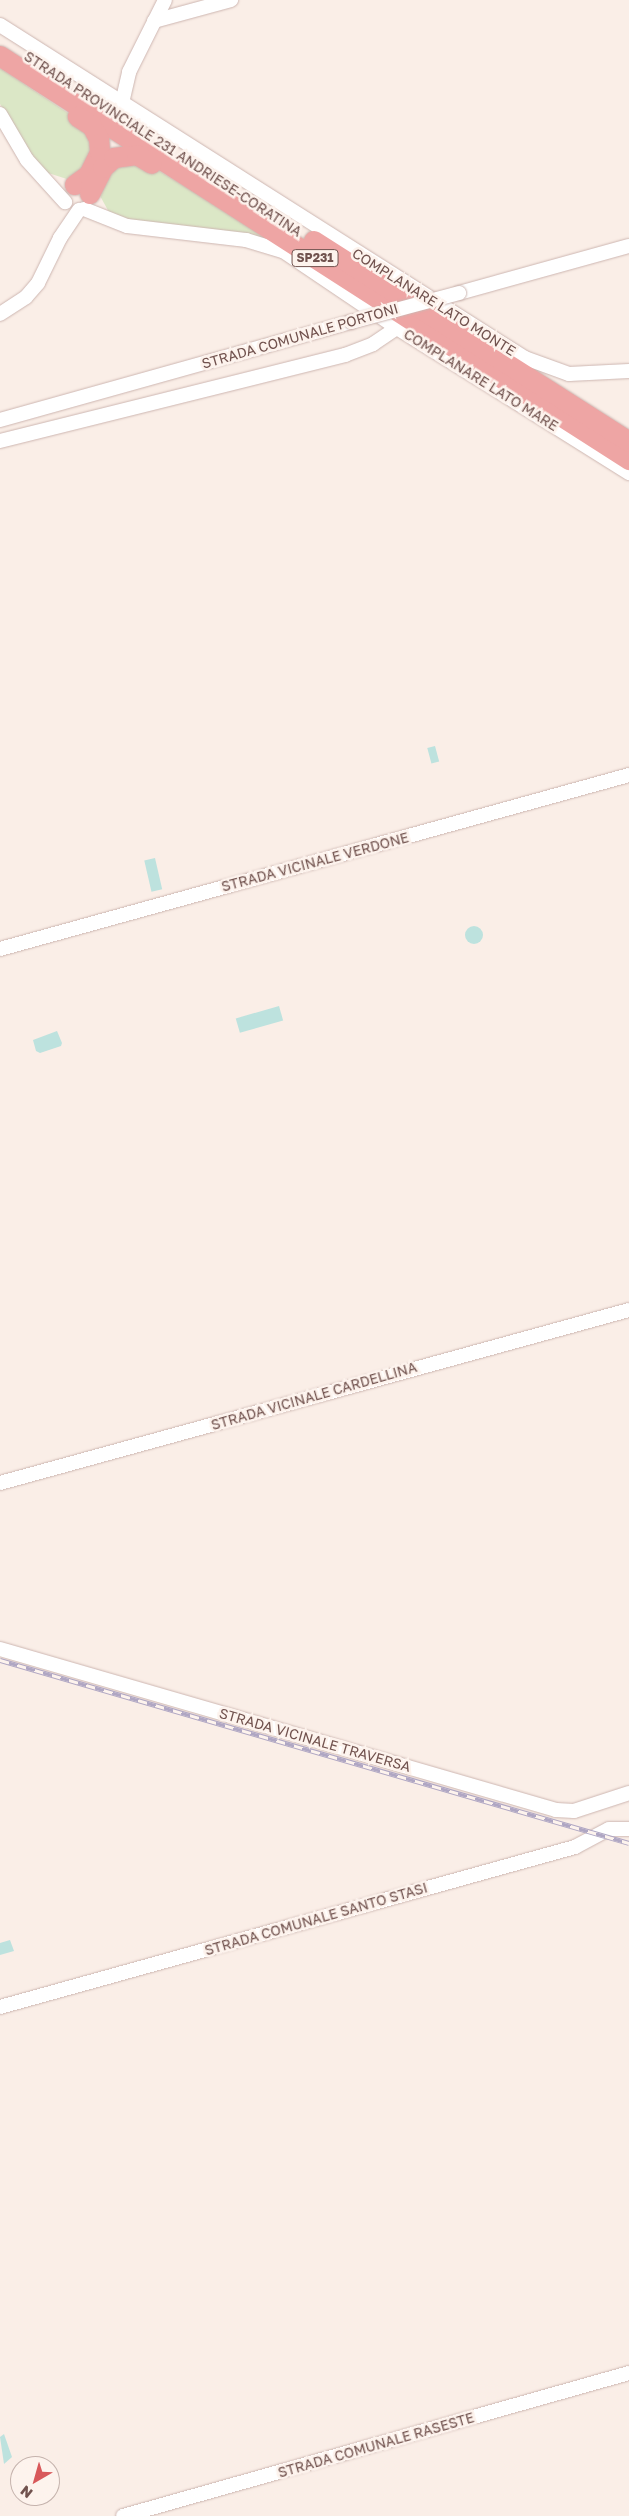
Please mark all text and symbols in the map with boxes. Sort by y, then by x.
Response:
street label: STRADA PROVINCIALE 231 ANDRIESE-CORATINA [21,48,305,240]
street label: COMPLANARE LATO MONTE [349,245,519,359]
road number: SP231 [291,248,339,268]
street label: STRADA COMUNALE PORTONI [200,300,400,372]
street label: COMPLANARE LATO MARE [401,325,561,435]
street label: STRADA VICINALE VERDONE [219,829,411,895]
street label: STRADA VICINALE CARDELLINA [209,1359,419,1433]
street label: STRADA VICINALE TRAVERSA [217,1705,413,1775]
street label: STRADA COMUNALE SANTO STASI [203,1879,429,1959]
street label: STRADA COMUNALE RASESTE [276,2409,476,2481]
north arrow [10,2456,60,2506]
text: N [17,2482,36,2502]

